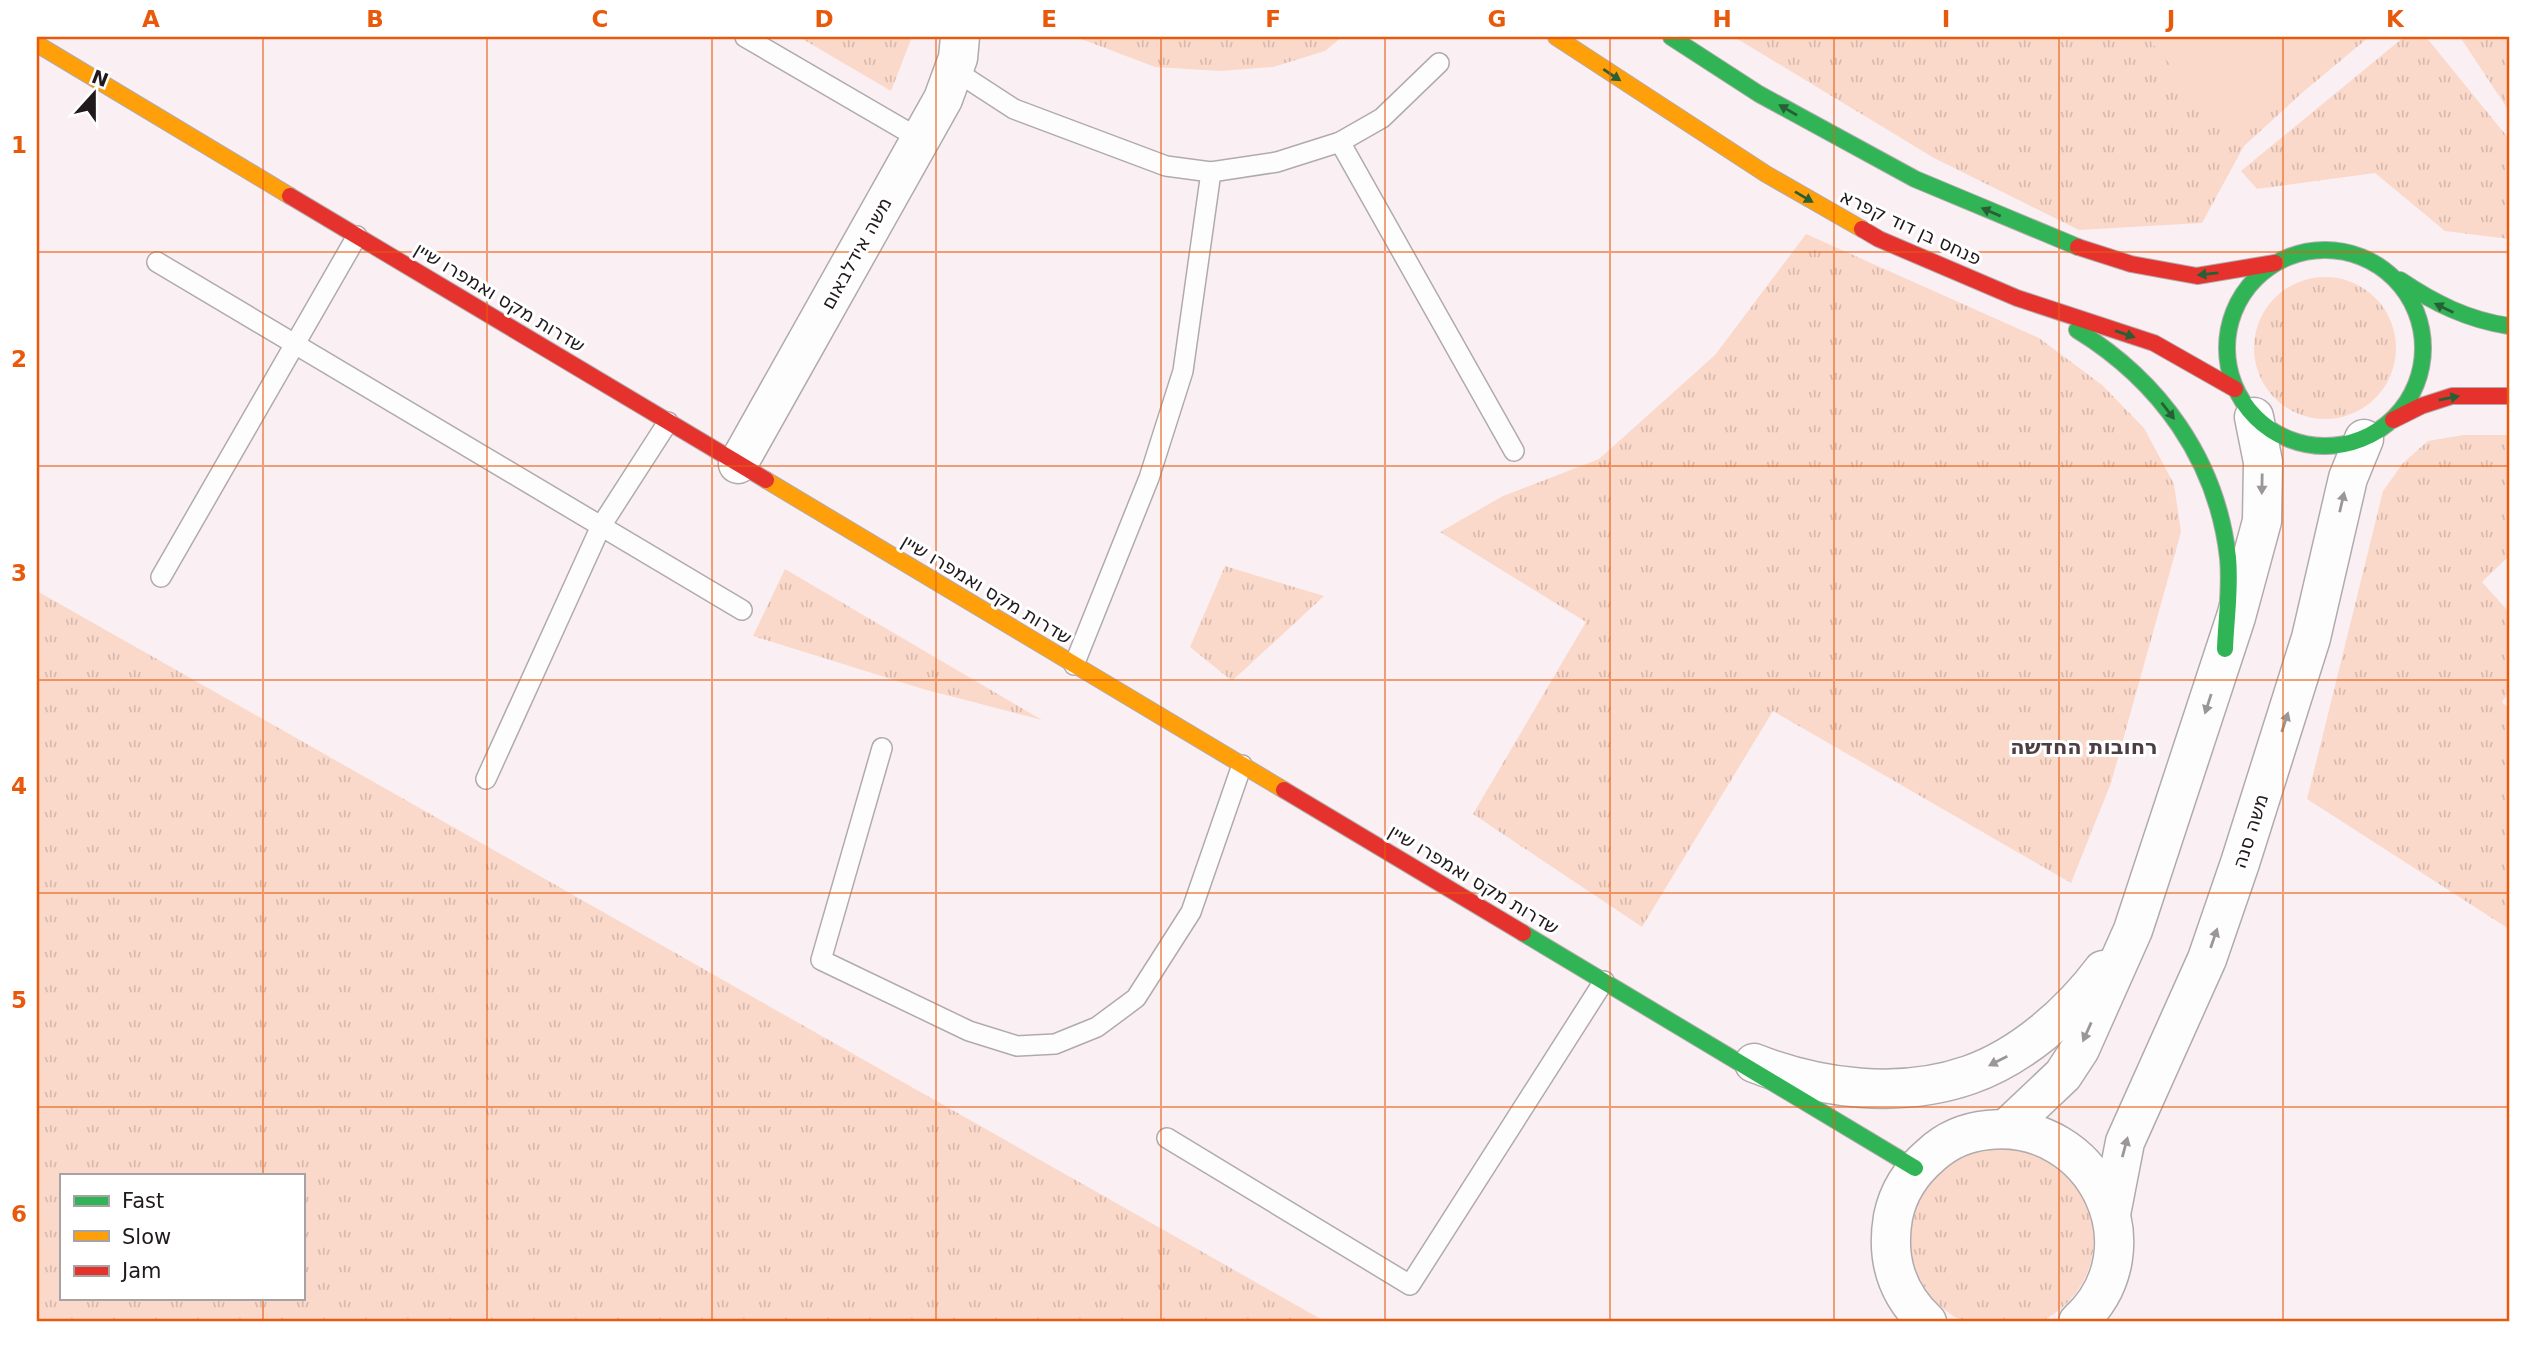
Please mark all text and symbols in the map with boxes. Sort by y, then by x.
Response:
text: A [142,6,160,32]
text: B [366,6,384,32]
text: C [592,6,608,32]
text: D [814,6,834,32]
text: E [1041,6,1057,32]
text: F [1265,6,1281,32]
text: G [1488,6,1506,32]
text: H [1712,6,1732,32]
text: I [1942,6,1950,32]
text: J [2165,6,2175,32]
text: K [2386,6,2405,32]
north arrow [60,60,130,130]
text: N [89,65,111,91]
one-way arrow [1603,68,1621,82]
one-way arrow [1778,105,1798,117]
text: 1 [11,132,27,158]
street label: פנחס בן דוד קפרא [1837,185,1985,269]
one-way arrow [1795,191,1814,203]
street label: משה אידלבאום [816,193,896,313]
one-way arrow [1980,207,2001,218]
street label: שדרות מקס ואמפרו שיין [411,237,589,357]
one-way arrow [2197,269,2219,280]
one-way arrow [2434,302,2454,313]
one-way arrow [2115,329,2136,339]
text: 2 [11,346,27,372]
one-way arrow [2438,393,2460,404]
one-way arrow [2160,401,2175,419]
one-way arrow [2257,474,2268,496]
one-way arrow [2337,491,2348,513]
street label: שדרות מקס ואמפרו שיין [898,529,1076,649]
text: 3 [11,560,27,586]
one-way arrow [2202,694,2212,715]
one-way arrow [2280,711,2291,732]
district label: רחובות החדשה [2010,735,2158,759]
text: 4 [11,773,27,799]
street label: משה סנה [2228,791,2272,871]
street label: שדרות מקס ואמפרו שיין [1385,819,1563,939]
one-way arrow [2209,927,2220,948]
text: 5 [11,987,27,1013]
one-way arrow [2081,1022,2093,1042]
one-way arrow [1988,1055,2008,1067]
one-way arrow [2120,1136,2130,1157]
legend [60,1174,304,1300]
text: Fast [122,1189,164,1213]
text: 6 [11,1201,27,1227]
text: Slow [122,1225,171,1249]
text: Jam [120,1259,162,1283]

